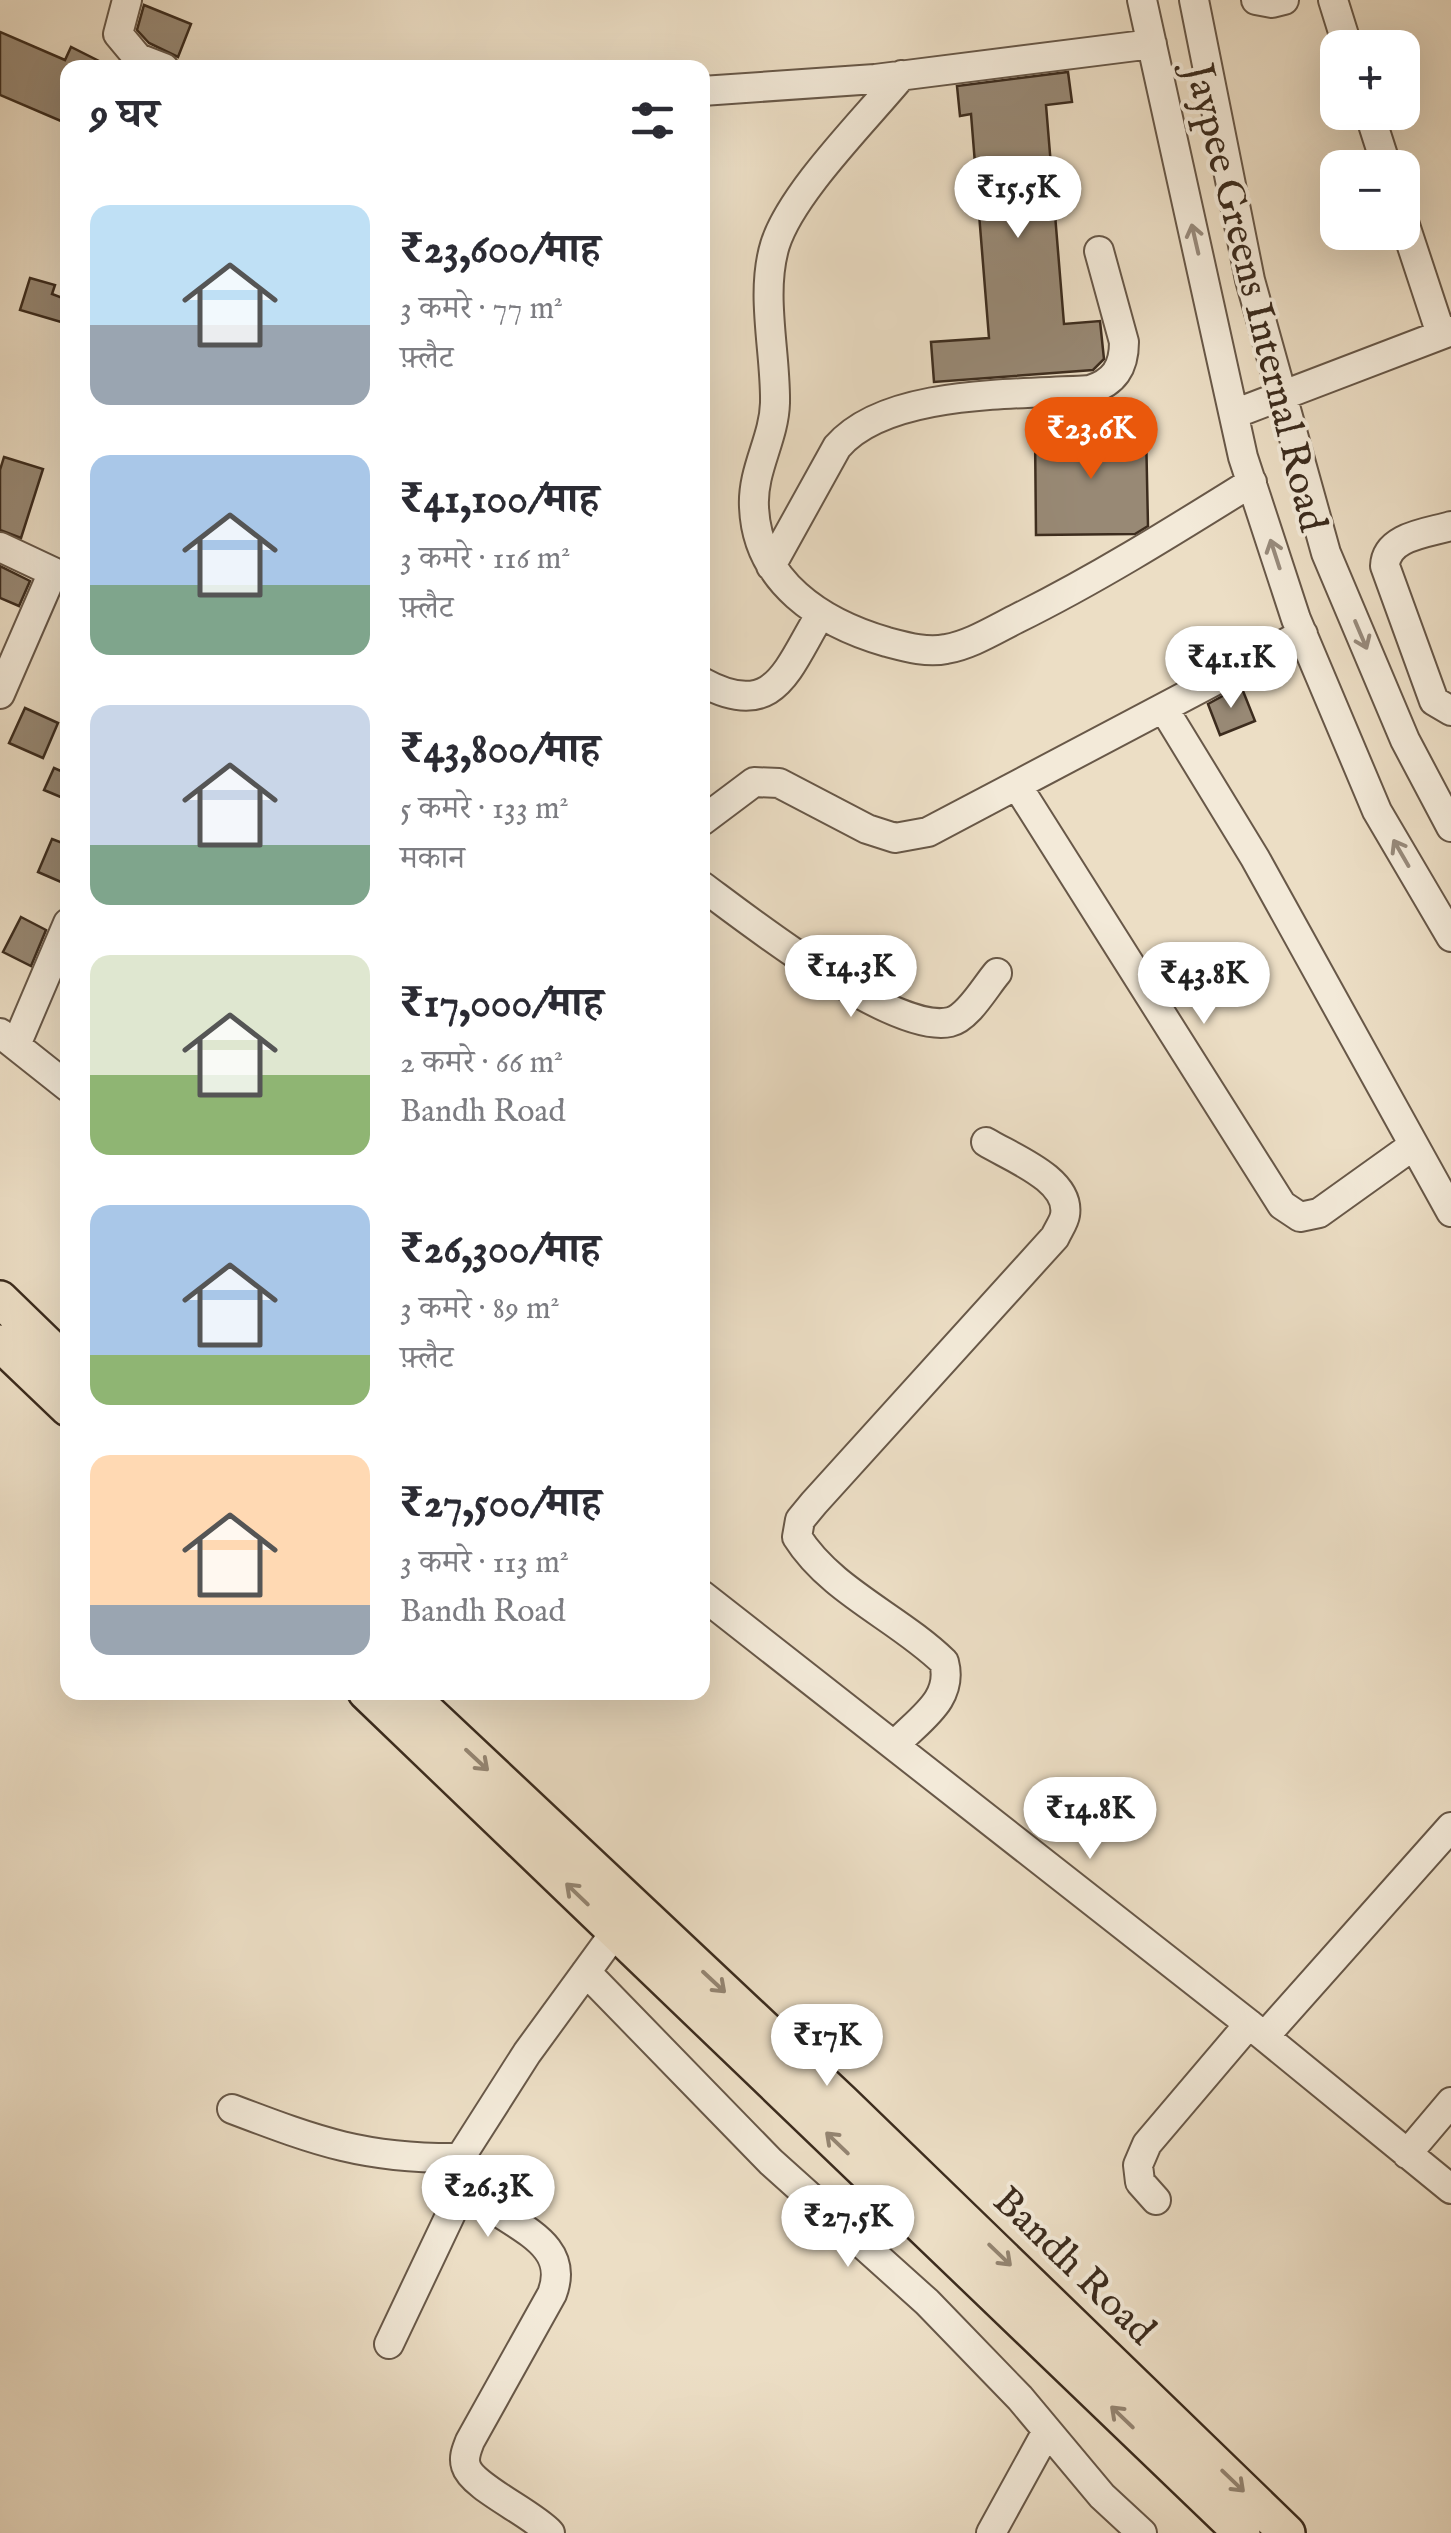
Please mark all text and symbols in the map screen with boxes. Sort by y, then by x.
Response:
map controls [1320,30,1420,250]
button: + [1320,30,1420,130]
street label: Jaypee Greens Internal Road [1170,55,1337,538]
text: 9 घर [90,89,159,142]
icon: filters [625,93,680,148]
button: − [1320,150,1420,250]
pin: ₹15.5K [937,156,1099,241]
text: ₹15.5K [976,168,1060,209]
text: ₹23,600/माह [400,224,600,277]
one-way arrow [1185,224,1203,256]
icon: home [170,245,290,365]
text: 3 कमरे · 77 m² [400,289,563,330]
text: फ़्लैट [400,339,453,380]
pin: ₹23.6K [1010,397,1172,482]
text: ₹23.6K [1047,409,1135,450]
text: ₹41,100/माह [400,474,599,527]
icon: home [170,495,290,615]
text: 3 कमरे · 116 m² [400,539,570,580]
one-way arrow [1265,539,1283,570]
text: फ़्लैट [400,589,453,630]
one-way arrow [1353,619,1371,649]
pin: ₹41.1K [1150,626,1312,711]
text: ₹41.1K [1187,638,1275,679]
text: ₹43,800/माह [400,724,600,777]
icon: home [170,745,290,865]
text: 5 कमरे · 133 m² [400,789,569,830]
text: मकान [400,839,465,880]
one-way arrow [1391,839,1411,868]
pin: ₹14.3K [770,935,932,1020]
pin: ₹43.8K [1123,942,1285,1027]
text: ₹14.3K [807,947,895,988]
text: ₹43.8K [1160,954,1248,995]
text: ₹17,000/माह [400,978,603,1031]
icon: home [170,995,290,1115]
text: 2 कमरे · 66 m² [400,1043,563,1084]
text: Bandh Road [400,1092,565,1133]
text: ₹26,300/माह [400,1224,600,1277]
icon: home [170,1245,290,1365]
text: 3 कमरे · 89 m² [400,1289,560,1330]
text: फ़्लैट [400,1339,453,1380]
text: ₹27,500/माह [400,1478,601,1531]
icon: home [170,1495,290,1615]
text: 3 कमरे · 113 m² [400,1543,569,1584]
text: Bandh Road [400,1592,565,1633]
one-way arrow [464,1748,488,1772]
pin: ₹14.8K [1009,1777,1171,1862]
text: ₹14.8K [1046,1789,1134,1830]
one-way arrow [565,1883,590,1906]
one-way arrow [701,1970,726,1993]
pin: ₹17K [768,2004,886,2089]
text: ₹17K [793,2016,861,2057]
one-way arrow [825,2132,849,2156]
pin: ₹26.3K [407,2155,569,2240]
text: ₹26.3K [444,2167,532,2208]
street label: Bandh Road [981,2177,1166,2358]
pin: ₹27.5K [767,2185,929,2270]
text: ₹27.5K [803,2197,893,2238]
one-way arrow [987,2243,1011,2267]
one-way arrow [1110,2405,1134,2429]
one-way arrow [1220,2469,1245,2492]

